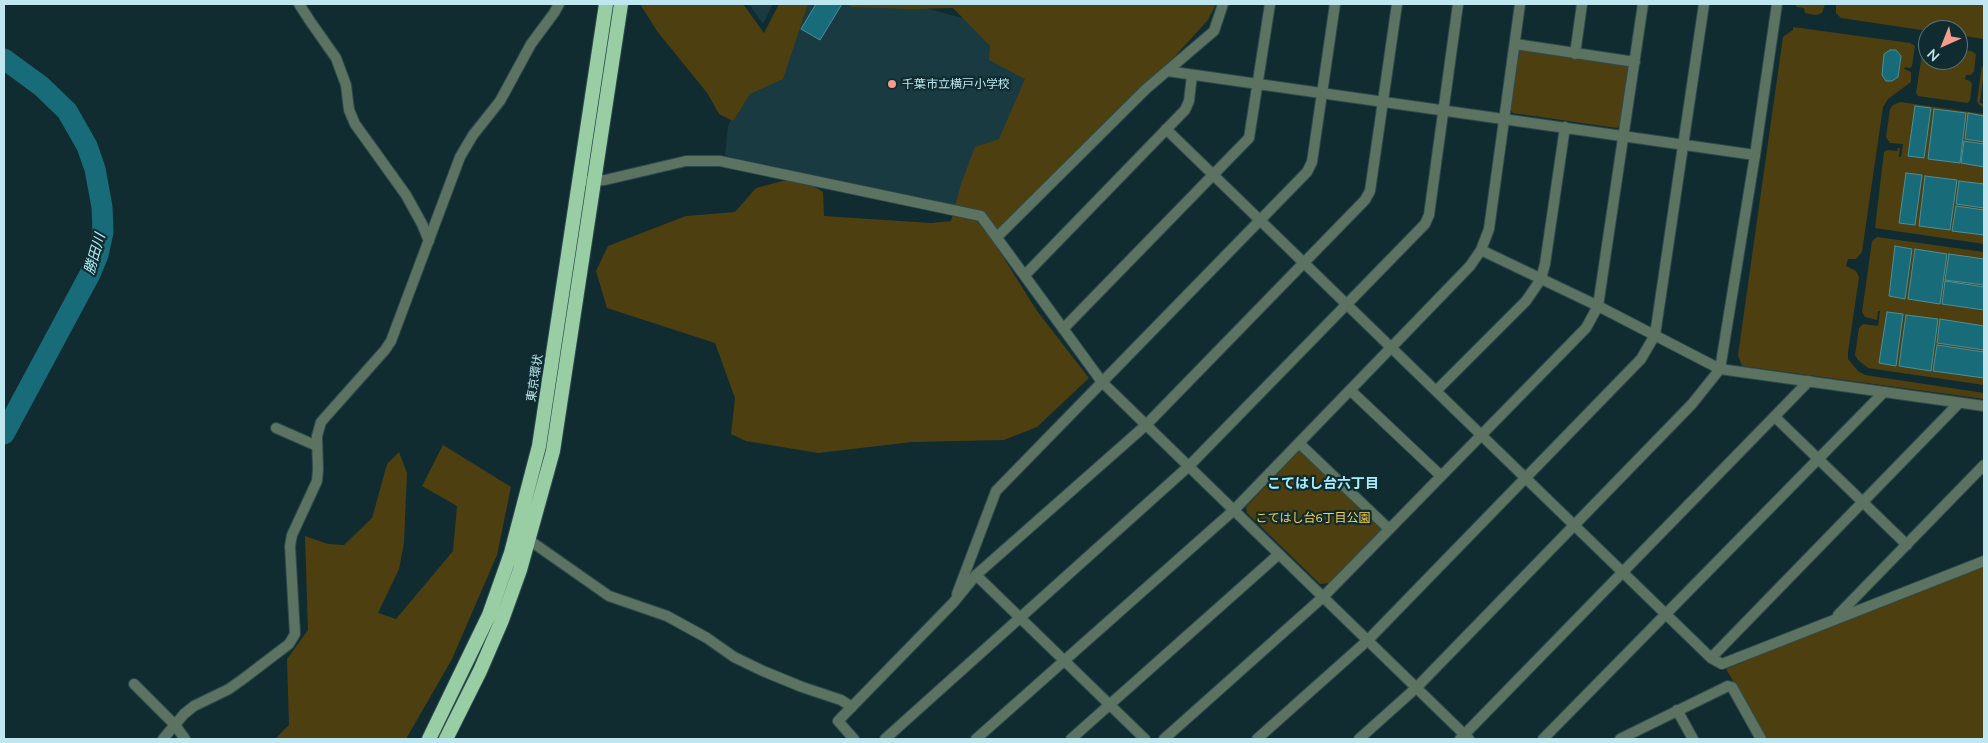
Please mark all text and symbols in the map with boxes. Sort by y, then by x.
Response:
north arrow [1918,20,1968,70]
text: N [1923,45,1943,65]
place label: 千葉市立横戸小学校 [902,77,1010,91]
marker: 千葉市立横戸小学校 [886,78,898,90]
water label: 勝田川 [81,231,109,277]
street label: 東京環状 [524,353,546,403]
district label: こてはし台六丁目 [1267,476,1379,492]
park label: こてはし台6丁目公園 [1255,511,1371,525]

